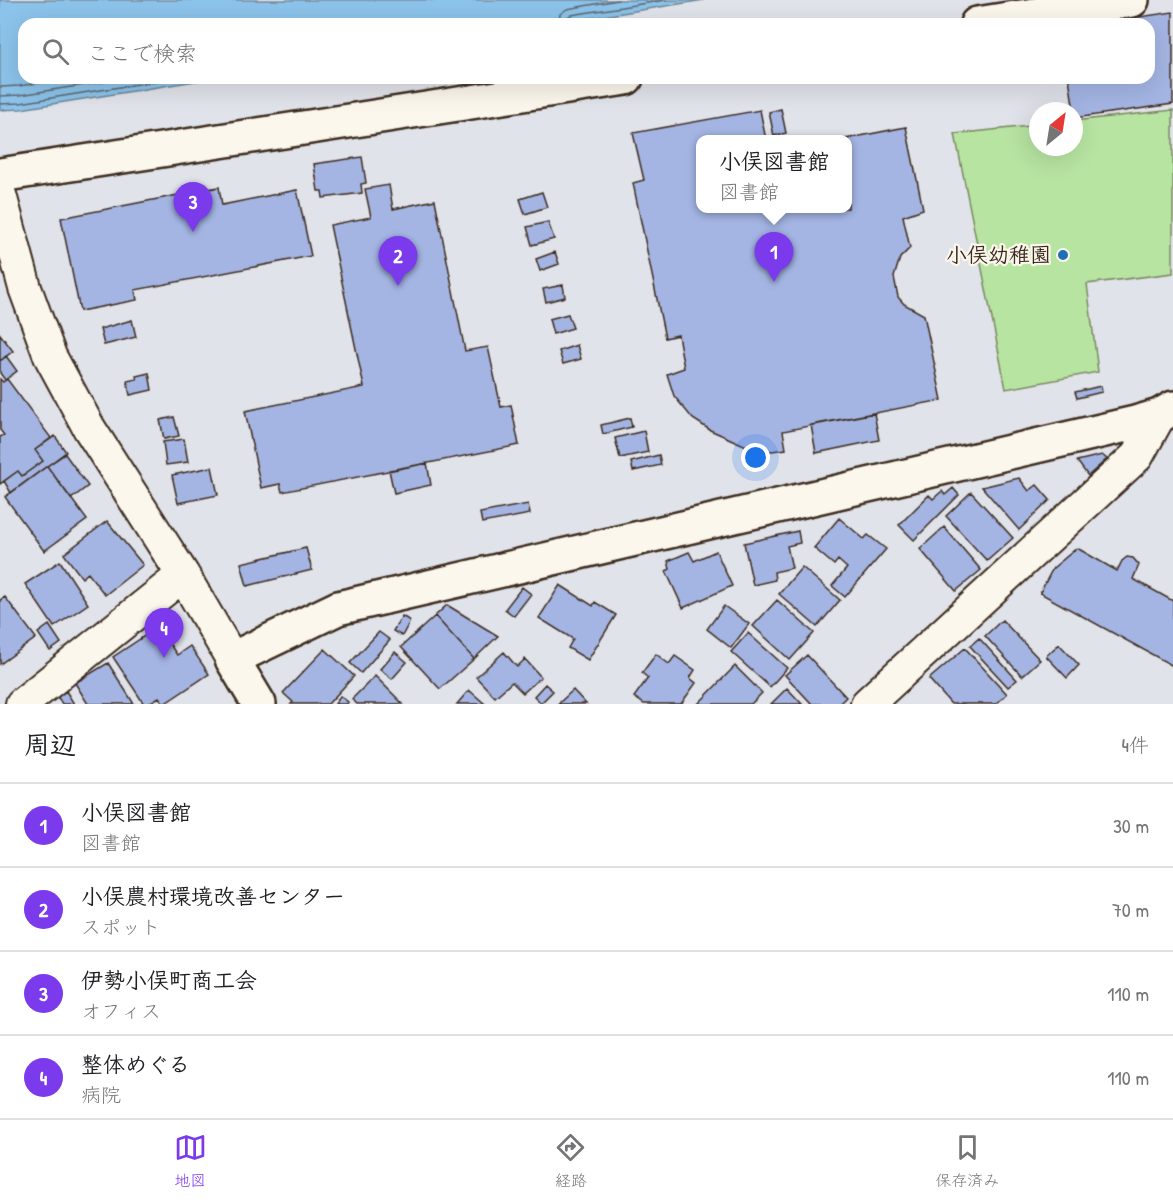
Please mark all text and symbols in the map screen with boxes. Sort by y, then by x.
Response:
search box [18,18,1155,84]
icon: search [39,35,72,68]
text: ここで検索 [87,38,197,68]
north arrow [1029,102,1083,156]
popup [696,135,852,213]
text: 小俣図書館 [719,146,829,176]
text: 図書館 [719,178,779,205]
pin: 3 [174,182,212,232]
pin: 1 [754,232,794,282]
pin: 2 [378,236,418,286]
place label: 小俣幼稚園 [946,240,1051,269]
marker: 小俣幼稚園 [1056,248,1070,262]
your location [741,443,770,472]
pin: 4 [144,608,184,658]
text: 周辺 [24,727,76,762]
text: 4件 [1122,731,1149,758]
text: 小俣図書館 [81,797,191,827]
text: 1 [40,812,47,839]
text: 30 m [1113,812,1149,839]
text: 図書館 [81,829,141,856]
text: 小俣農村環境改善センター [81,881,345,911]
text: 2 [39,896,48,923]
text: 70 m [1112,896,1149,923]
text: スポット [81,913,161,940]
text: 伊勢小俣町商工会 [81,965,257,995]
text: 3 [39,980,48,1007]
text: 110 m [1107,980,1149,1007]
text: オフィス [81,997,161,1024]
text: 整体めぐる [81,1049,191,1079]
text: 4 [40,1064,47,1091]
text: 110 m [1107,1064,1149,1091]
text: 病院 [81,1081,121,1108]
tab: 地図 [174,1131,207,1191]
tab: 経路 [554,1131,587,1191]
tab: 保存済み [935,1131,999,1191]

